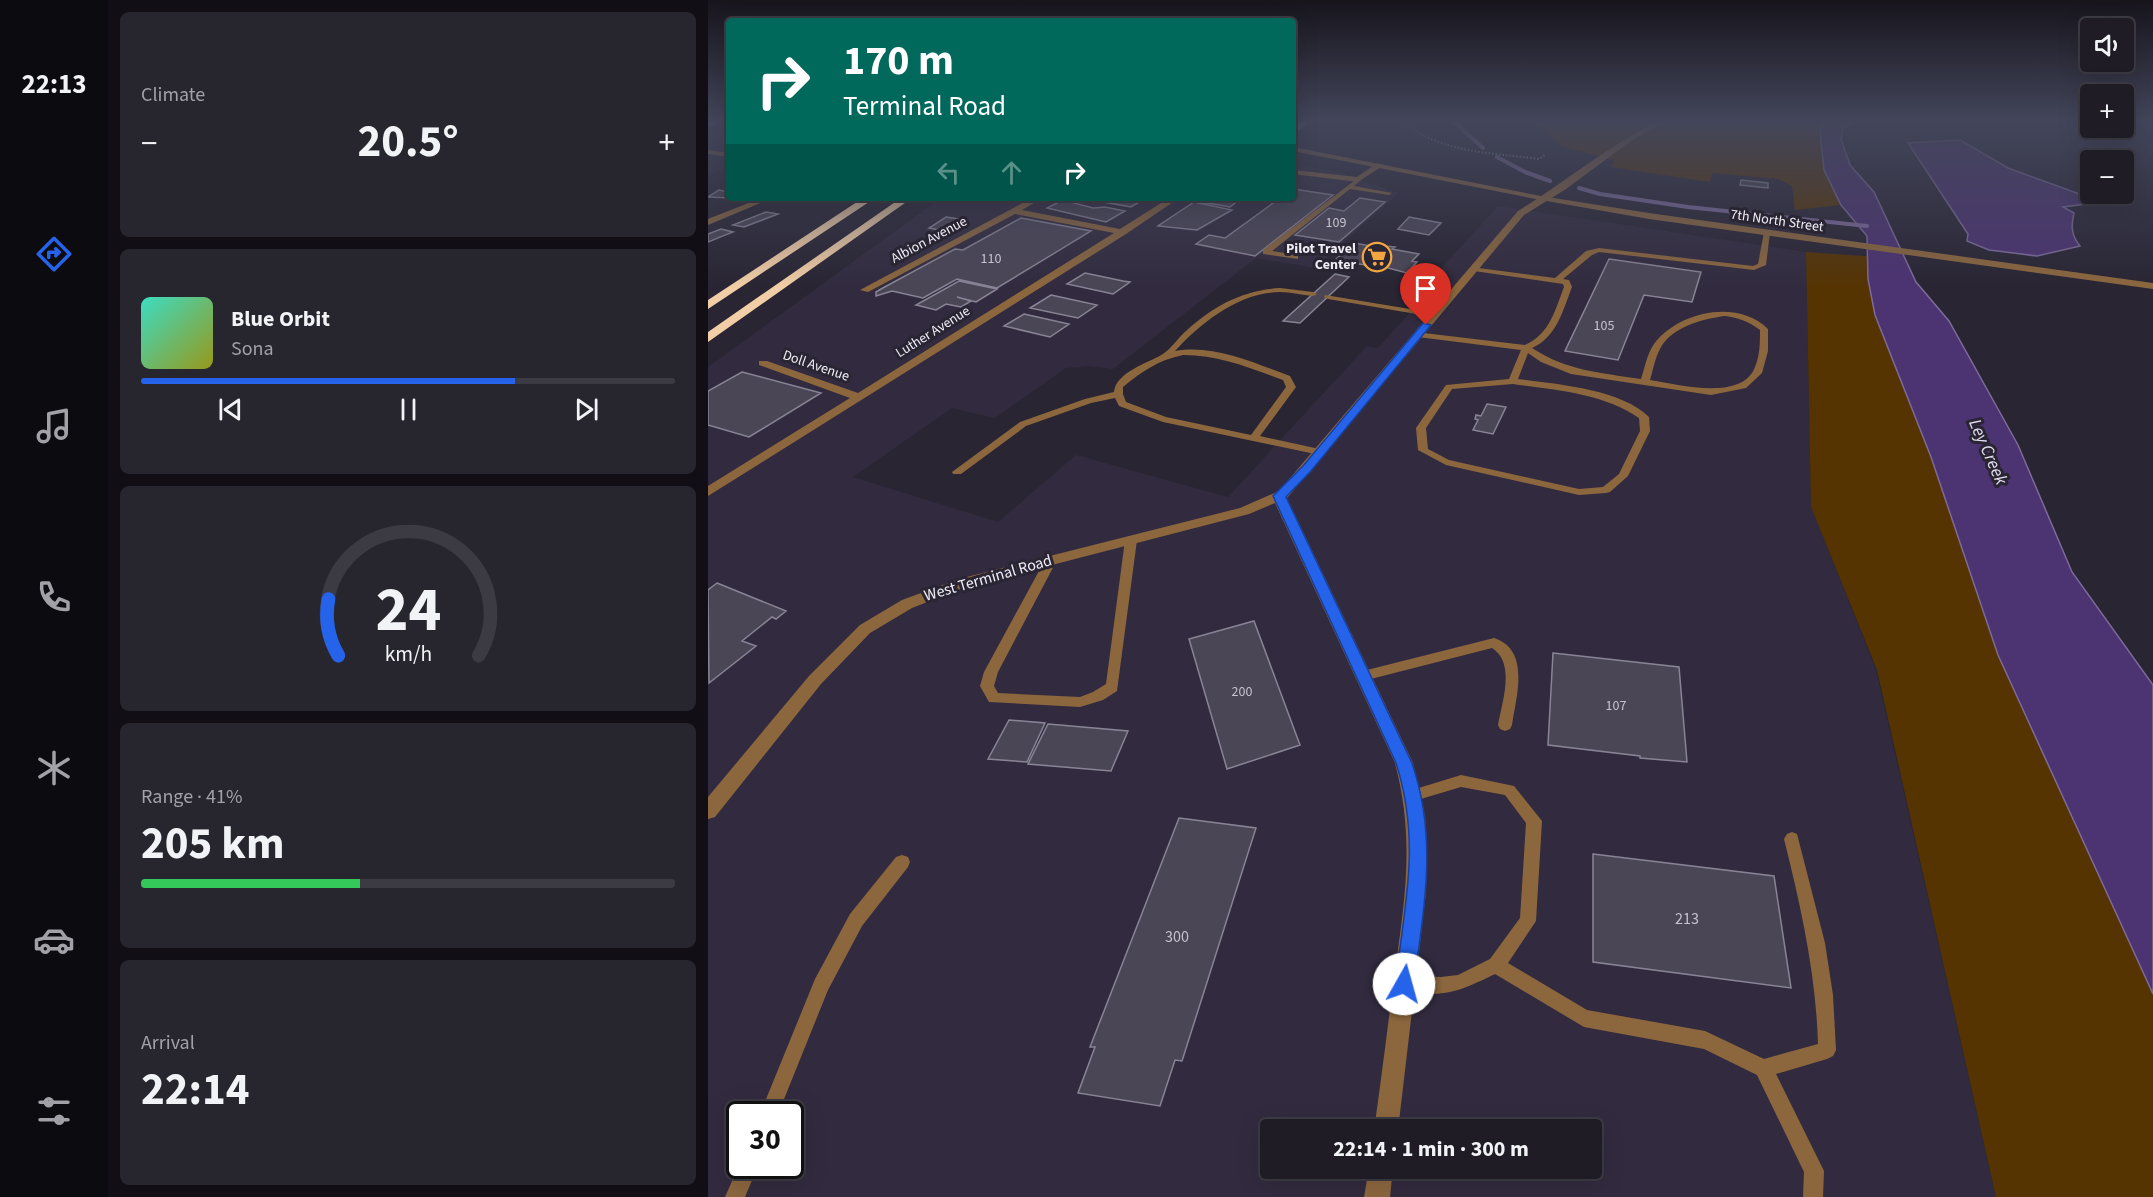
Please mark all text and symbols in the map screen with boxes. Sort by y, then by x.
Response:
map controls [2080,18,2134,204]
button: sound [2080,18,2134,72]
text: 170 m [843,31,954,91]
icon: right [744,42,822,120]
text: 22:13 [21,65,87,104]
text: Climate [141,81,205,109]
button: + [2080,84,2134,138]
text: Terminal Road [843,87,1006,126]
text: 20.5° [357,110,459,174]
text: − [141,120,157,167]
text: + [659,120,675,167]
button: − [2080,150,2134,204]
icon: left [932,156,965,189]
icon: ahead [995,156,1028,189]
icon: right [1058,156,1091,189]
street label: 7th North Street [1729,205,1825,237]
street label: Albion Avenue [887,212,971,268]
house number: 109 [1326,213,1346,233]
icon: directions [33,233,75,275]
place label: Pilot Travel Center [1286,239,1356,275]
supermarket icon: Pilot Travel Center [1361,241,1393,273]
house number: 110 [981,249,1001,269]
pin [1400,263,1451,325]
icon: arrive [1409,272,1442,305]
street label: Luther Avenue [892,301,974,363]
text: Blue Orbit [231,303,330,335]
house number: 105 [1594,316,1614,336]
text: Sona [231,335,274,363]
street label: Doll Avenue [780,345,852,387]
icon: previous [214,393,247,426]
icon: pause [392,393,425,426]
icon: next [570,393,603,426]
icon: music [33,405,75,447]
water label: Ley Creek [1962,415,2014,489]
street label: West Terminal Road [921,549,1055,607]
text: 24 [375,566,441,655]
icon: phone [33,576,75,618]
text: km/h [384,639,432,670]
house number: 200 [1232,682,1252,702]
house number: 107 [1606,696,1626,716]
icon: climate [33,747,75,789]
text: Range · 41% [141,783,242,811]
text: 205 km [141,812,285,876]
house number: 213 [1675,908,1699,930]
icon: car [33,919,75,961]
house number: 300 [1165,926,1189,948]
position arrow [1372,952,1436,1016]
text: Arrival [141,1029,195,1057]
text: 22:14 [141,1058,250,1122]
icon: filters [33,1090,75,1132]
speed limit sign: 30 [726,1101,804,1179]
text: 22:14 · 1 min · 300 m [1333,1133,1529,1165]

